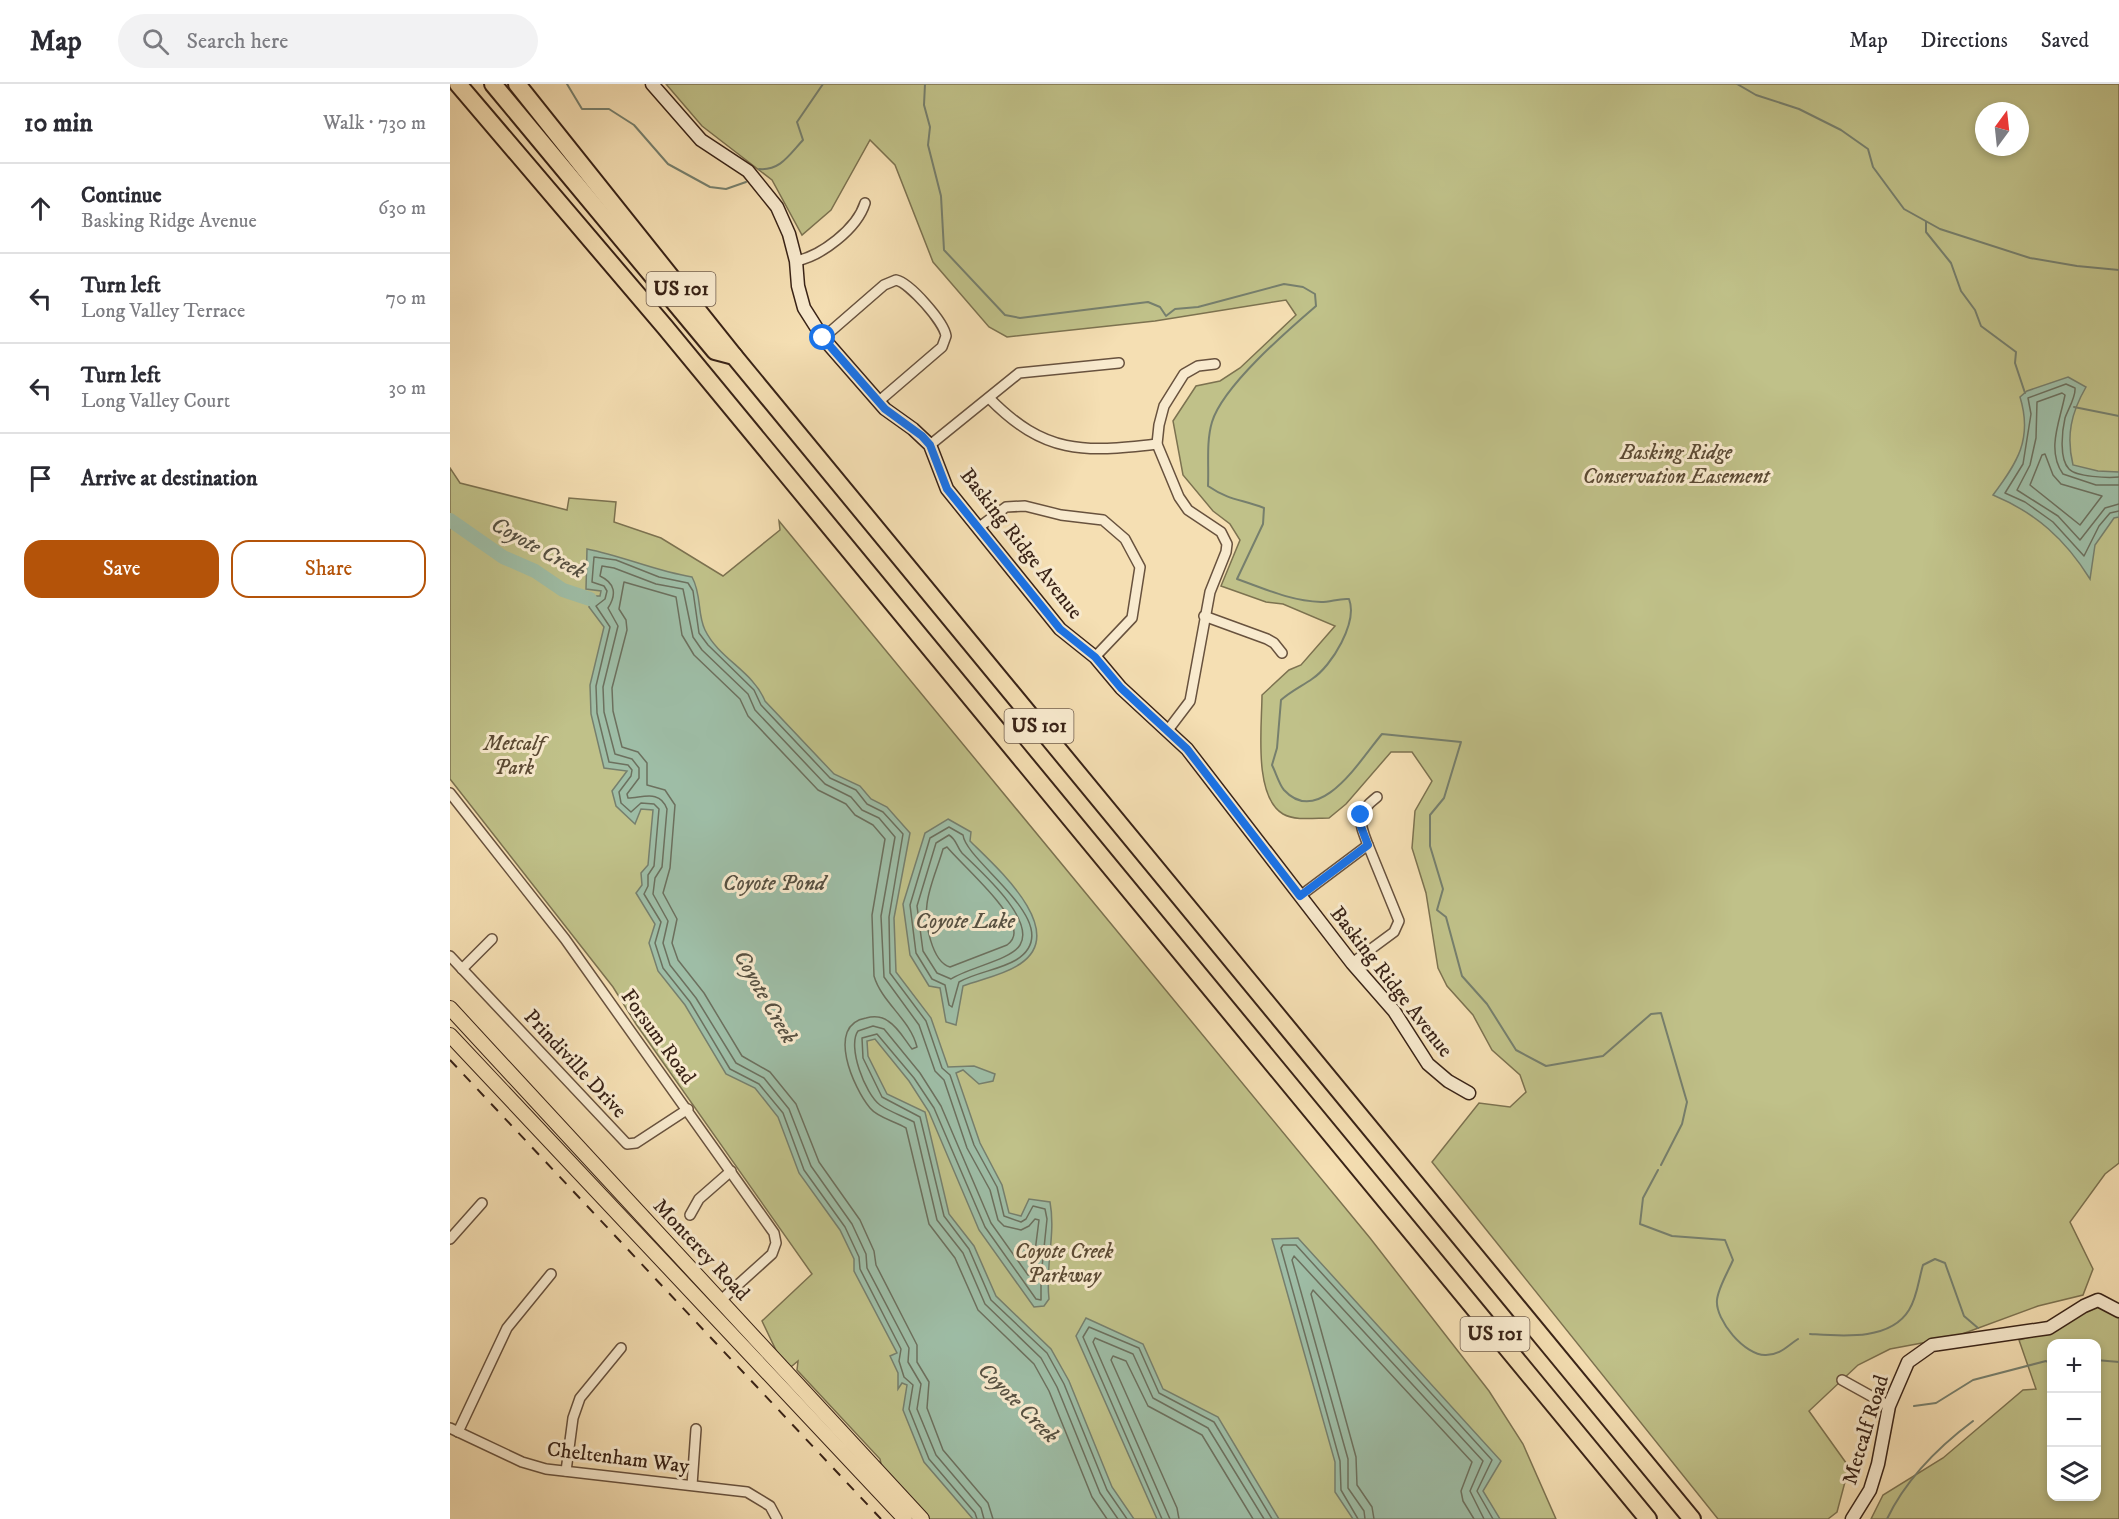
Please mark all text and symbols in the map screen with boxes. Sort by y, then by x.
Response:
search box [118,14,538,68]
text: Map [30,24,82,59]
icon: search [139,25,172,58]
text: Search here [187,28,288,55]
text: Map [1849,28,1888,54]
text: Directions [1921,28,2008,54]
text: Saved [2041,28,2089,54]
north arrow [1975,102,2029,156]
text: 10 min [24,107,93,140]
text: Walk · 730 m [323,111,426,136]
text: Continue [81,182,162,209]
icon: ahead [24,192,57,225]
text: 630 m [378,196,426,221]
text: Basking Ridge Avenue [81,209,257,234]
text: Turn left [81,272,161,299]
road number: US 101 [646,272,716,306]
icon: left [24,282,57,315]
text: 70 m [385,286,426,311]
text: Long Valley Terrace [81,299,245,324]
route start [809,324,835,350]
text: Turn left [81,362,161,389]
icon: left [24,372,57,405]
text: 30 m [388,376,426,401]
text: Long Valley Court [81,389,230,414]
park label: Basking Ridge Conservation Easement [1583,440,1771,490]
icon: arrive [24,462,57,495]
street label: Basking Ridge Avenue [954,463,1088,625]
text: Arrive at destination [81,465,258,492]
water label: Coyote Creek [486,511,591,585]
button: Save [24,540,219,598]
button: Share [231,540,426,598]
road number: US 101 [1004,709,1074,743]
park label: Metcalf Park [482,731,549,781]
route end [1347,801,1373,827]
water label: Coyote Pond [722,870,829,897]
street label: Basking Ridge Avenue [1324,901,1458,1063]
water label: Coyote Lake [915,908,1015,935]
water label: Coyote Creek [727,945,803,1049]
street label: Forsum Road [615,984,701,1090]
street label: Prindiville Drive [518,1004,632,1124]
street label: Monterey Road [647,1194,755,1307]
park label: Coyote Creek Parkway [1014,1239,1114,1289]
road number: US 101 [1460,1317,1530,1351]
map controls [2047,1339,2101,1501]
button: + [2047,1339,2101,1393]
water label: Coyote Creek [972,1357,1065,1450]
street label: Metcalf Road [1837,1372,1895,1488]
button: − [2047,1393,2101,1447]
street label: Cheltenham Way [545,1436,692,1480]
button: layers [2047,1447,2101,1501]

